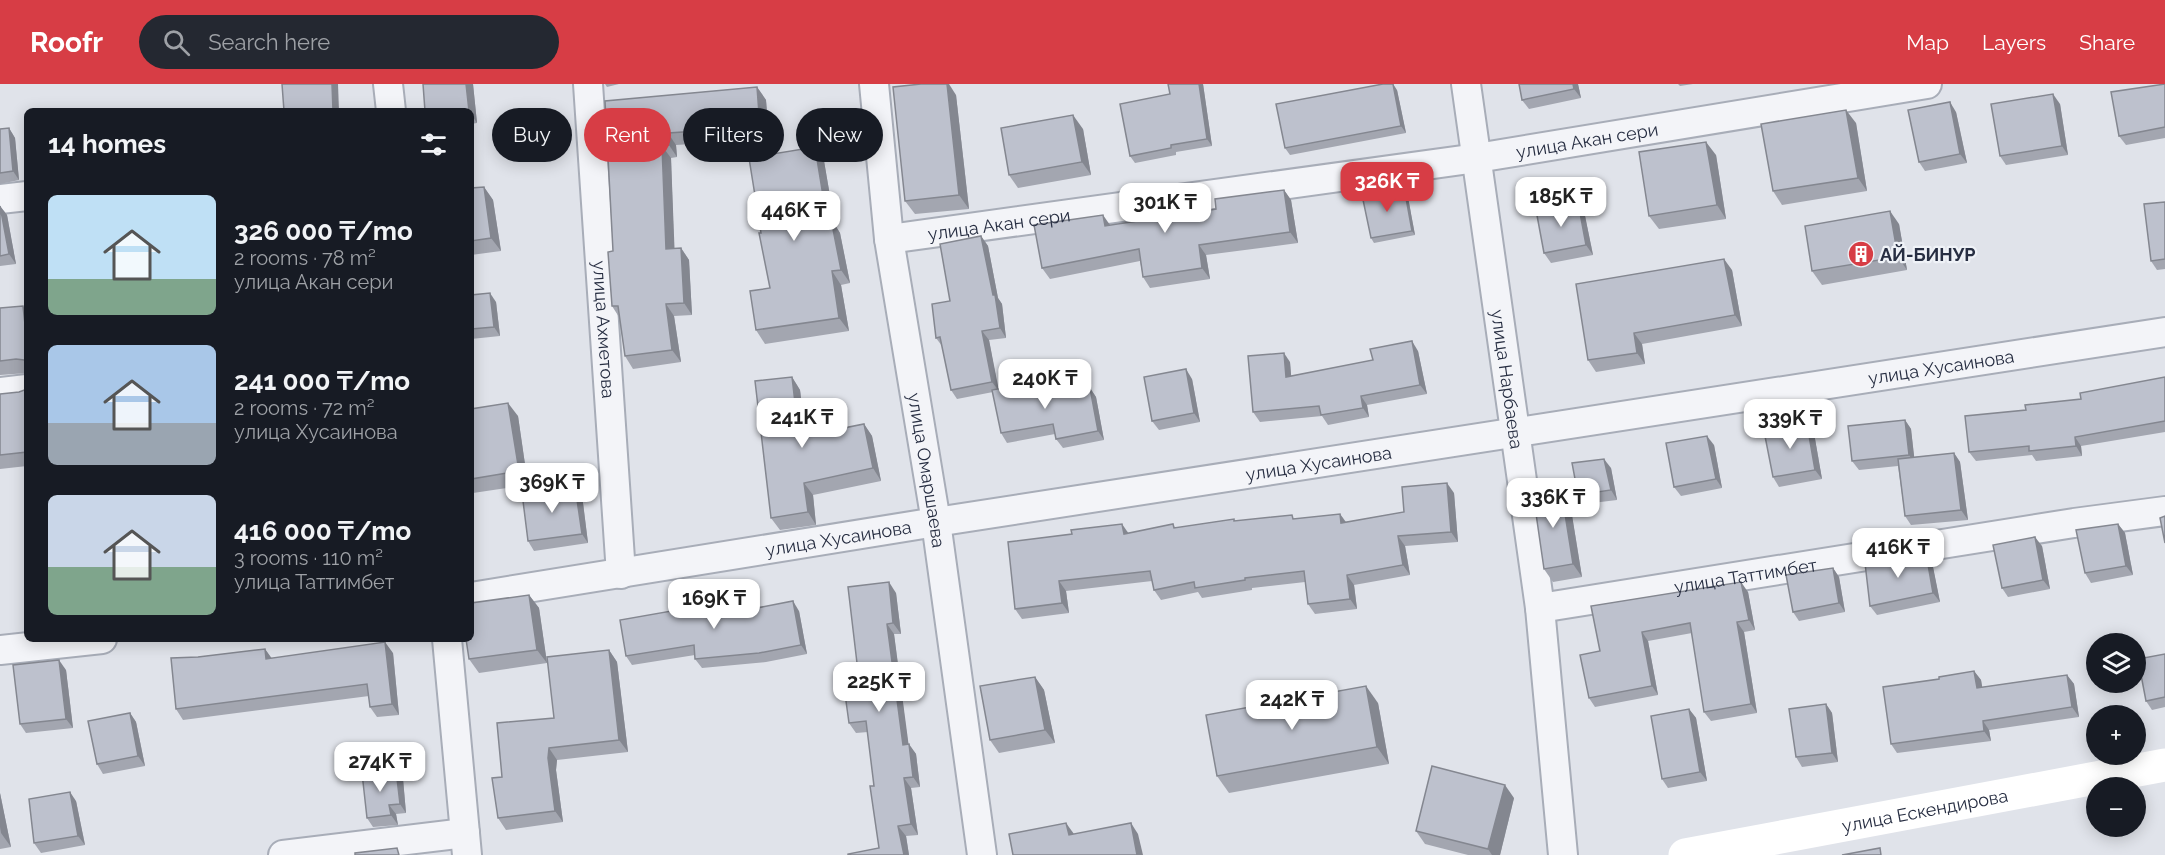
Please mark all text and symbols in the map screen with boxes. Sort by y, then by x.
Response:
search box [139,15,559,69]
text: Roofr [30,26,103,59]
icon: search [160,26,193,59]
text: Search here [208,29,330,55]
text: Map [1906,30,1949,55]
text: Layers [1982,30,2046,55]
text: Share [2079,30,2135,55]
chip: Buy [492,108,572,162]
chip: Rent [584,108,671,162]
chip: Filters [683,108,784,162]
chip: New [796,108,883,162]
street label: улица Акан сери [1514,118,1660,162]
icon: filters [417,128,450,161]
text: 14 homes [48,129,166,159]
pin: 326K ₸ [1338,162,1436,213]
text: 326K ₸ [1355,169,1419,193]
pin: 185K ₸ [1512,177,1610,228]
pin: 301K ₸ [1116,183,1214,234]
text: 185K ₸ [1529,184,1593,208]
text: 301K ₸ [1133,190,1197,214]
pin: 446K ₸ [745,191,843,242]
text: 446K ₸ [761,198,827,222]
street label: улица Акан сери [926,204,1072,244]
text: 326 000 ₸/mo [234,216,413,246]
icon: home [96,219,168,291]
building icon: АЙ-БИНУР [1846,239,1876,269]
place label: АЙ-БИНУР [1880,244,1975,265]
text: 2 rooms · 78 m² [234,246,376,270]
street label: улица Ахметова [589,260,620,399]
text: улица Акан сери [234,270,393,294]
street label: улица Нарбаева [1487,308,1528,450]
street label: улица Хусаинова [1867,345,2016,388]
pin: 240K ₸ [996,359,1094,410]
text: 241 000 ₸/mo [234,366,410,396]
text: 240K ₸ [1012,366,1078,390]
icon: home [96,369,168,441]
street label: улица Омаршаева [904,391,950,549]
text: 2 rooms · 72 m² [234,396,374,420]
pin: 241K ₸ [753,398,851,449]
pin: 339K ₸ [1741,399,1839,450]
text: 241K ₸ [771,405,833,429]
text: 339K ₸ [1758,406,1822,430]
text: улица Хусаинова [234,420,398,444]
street label: улица Хусаинова [1244,441,1393,485]
pin: 369K ₸ [503,463,601,514]
text: 369K ₸ [519,470,585,494]
pin: 336K ₸ [1504,478,1602,529]
text: 336K ₸ [1521,485,1585,509]
text: 416 000 ₸/mo [234,516,411,546]
street label: улица Хусаинова [764,516,913,560]
icon: home [96,519,168,591]
pin: 416K ₸ [1849,528,1947,579]
text: 416K ₸ [1866,535,1930,559]
text: 3 rooms · 110 m² [234,546,383,570]
street label: улица Таттимбет [1672,554,1819,597]
text: улица Таттимбет [234,570,394,594]
pin: 169K ₸ [665,579,763,630]
text: 169K ₸ [682,586,746,610]
map controls [2086,633,2146,837]
button: layers [2086,633,2146,693]
pin: 225K ₸ [830,662,928,713]
text: 225K ₸ [847,669,911,693]
pin: 242K ₸ [1243,680,1341,731]
text: 242K ₸ [1260,687,1324,711]
button: + [2086,705,2146,765]
pin: 274K ₸ [331,742,429,793]
text: 274K ₸ [348,749,412,773]
button: − [2086,777,2146,837]
street label: улица Ескендирова [1840,784,2010,836]

